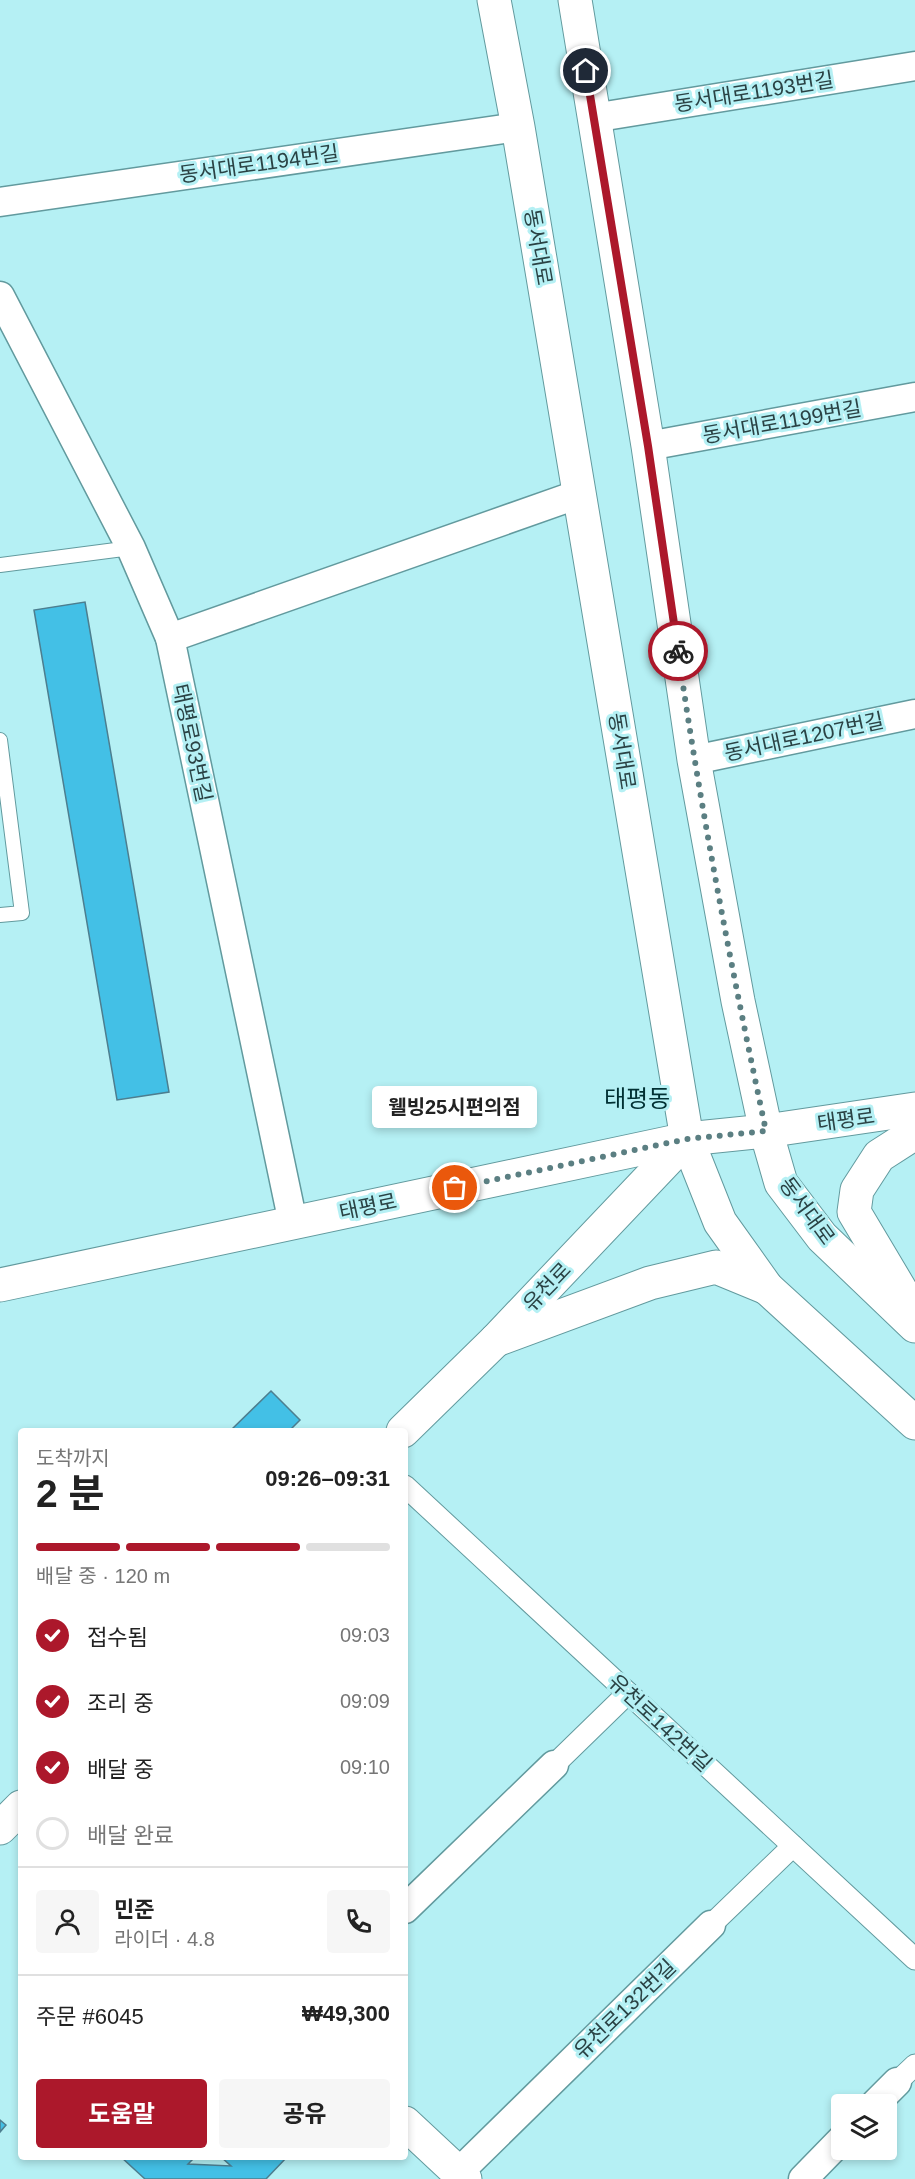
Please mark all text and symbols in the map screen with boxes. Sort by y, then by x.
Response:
pin [560,45,611,96]
icon: home [569,54,602,87]
street label: 동서대로1193번길 [673,68,835,115]
street label: 동서대로1194번길 [178,141,340,186]
street label: 동서대로 [520,207,557,287]
street label: 동서대로1199번길 [701,396,863,447]
courier [648,621,708,681]
icon: bike [662,635,695,668]
street label: 태평로93번길 [169,682,216,804]
street label: 동서대로1207번길 [722,708,886,765]
street label: 동서대로 [605,711,640,791]
district label: 태평동 [604,1085,670,1112]
callout: 웰빙25시편의점 [372,1086,538,1128]
text: 웰빙25시편의점 [388,1096,521,1118]
street label: 태평로 [816,1104,876,1135]
pin [429,1162,480,1213]
icon: bag [438,1171,471,1204]
street label: 동서대로 [775,1173,839,1249]
street label: 태평로 [337,1189,399,1224]
street label: 유천로 [518,1258,575,1315]
text: 도착까지 [36,1447,110,1469]
text: 09:26–09:31 [265,1466,390,1491]
text: 2 분 [36,1472,104,1515]
text: 배달 중 · 120 m [36,1565,170,1587]
icon: check [36,1619,69,1652]
text: 09:03 [340,1624,390,1646]
text: 접수됨 [87,1625,148,1650]
street label: 유천로142번길 [604,1669,716,1776]
icon: check [36,1685,69,1718]
text: 09:09 [340,1690,390,1712]
text: 조리 중 [87,1691,154,1716]
icon: check [36,1751,69,1784]
text: 09:10 [340,1756,390,1778]
text: 배달 중 [87,1757,154,1782]
text: 배달 완료 [87,1823,174,1848]
button: person [36,1890,99,1953]
button: phone [327,1890,390,1953]
text: 민준 [114,1897,154,1922]
text: 라이더 · 4.8 [114,1928,215,1950]
street label: 유천로132번길 [569,1955,680,2063]
text: ₩49,300 [302,2001,390,2026]
text: 주문 #6045 [36,2004,144,2029]
button: 도움말 [36,2079,207,2148]
button: 공유 [219,2079,390,2148]
map controls [831,2094,897,2160]
button: layers [831,2094,897,2160]

